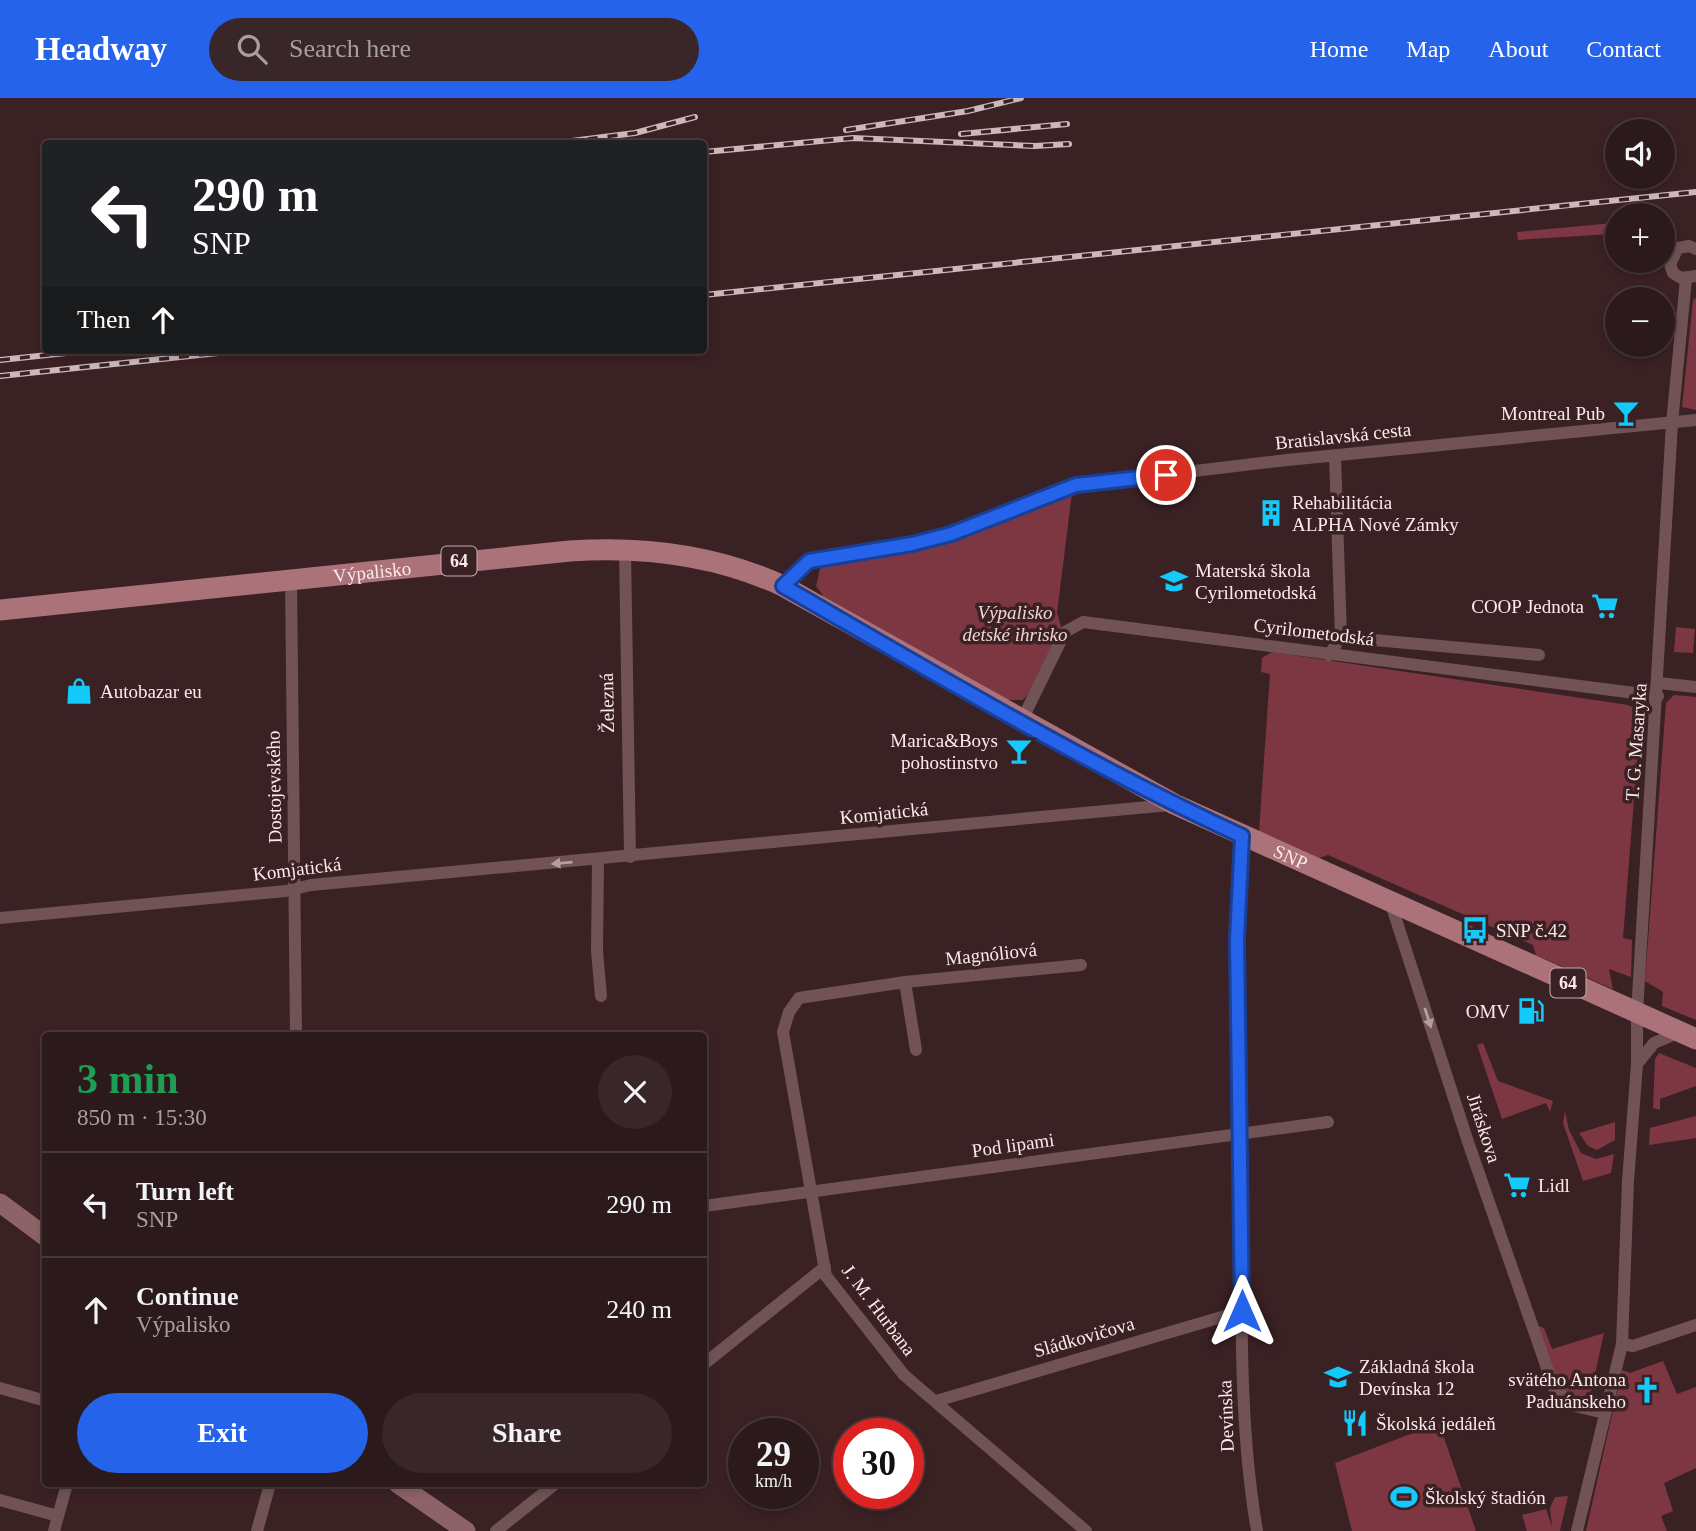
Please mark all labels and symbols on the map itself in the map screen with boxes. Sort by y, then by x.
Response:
bar icon: Montreal Pub [1611,398,1641,428]
place label: Montreal Pub [1501,403,1605,424]
street label: Bratislavská cesta [1274,418,1413,454]
pin [1136,445,1196,505]
place label: Rehabilitácia ALPHA Nové Zámky [1292,492,1459,535]
building icon: Rehabilitácia ALPHA Nové Zámky [1256,498,1286,528]
road number: 64 [442,546,476,575]
street label: Výpalisko [332,557,412,586]
place label: Materská škola Cyrilometodská [1195,560,1317,603]
school or university icon: Materská škola Cyrilometodská [1159,566,1189,596]
supermarket icon: COOP Jednota [1590,591,1620,621]
place label: COOP Jednota [1471,596,1585,617]
park label: Výpalisko detské ihrisko [962,602,1068,645]
street label: Cyrilometodská [1252,614,1376,650]
street label: Železná [596,672,618,733]
shop icon: Autobazar eu [64,676,94,706]
place label: Autobazar eu [100,681,202,702]
street label: T. G. Masaryka [1621,682,1651,802]
street label: Dostojevského [263,730,285,844]
place label: Marica&Boys pohostinstvo [890,730,998,773]
bar icon: Marica&Boys pohostinstvo [1004,736,1034,766]
street label: Komjatická [839,798,930,828]
street label: SNP [1271,840,1311,873]
street label: Komjatická [252,853,343,885]
one-way arrow [550,858,572,869]
bus stop icon: SNP č.42 [1460,915,1490,945]
place label: SNP č.42 [1496,920,1567,941]
street label: Magnóliová [944,939,1038,969]
road number: 64 [1550,968,1586,998]
fuel station icon: OMV [1516,996,1546,1026]
place label: OMV [1466,1001,1510,1022]
one-way arrow [1423,1007,1434,1028]
street label: Jiráskova [1463,1091,1505,1166]
street label: Pod lipami [971,1129,1055,1161]
supermarket icon: Lidl [1502,1170,1532,1200]
place label: Lidl [1538,1175,1570,1196]
street label: J. M. Hurbana [838,1260,920,1360]
position arrow [1205,1274,1279,1348]
street label: Sládkovičova [1031,1312,1137,1361]
place label: Základná škola Devínska 12 [1359,1356,1475,1399]
school or university icon: Základná škola Devínska 12 [1323,1362,1353,1392]
place label: svätého Antona Paduánskeho [1508,1369,1627,1412]
church icon: svätého Antona Paduánskeho [1632,1375,1662,1405]
street label: Devínska [1214,1379,1238,1452]
restaurant icon: Školská jedáleň [1340,1408,1370,1438]
place label: Školská jedáleň [1376,1413,1496,1434]
speed limit sign: 30 [833,1418,924,1509]
sports icon: Školský štadión [1389,1482,1419,1512]
place label: Školský štadión [1425,1487,1546,1508]

